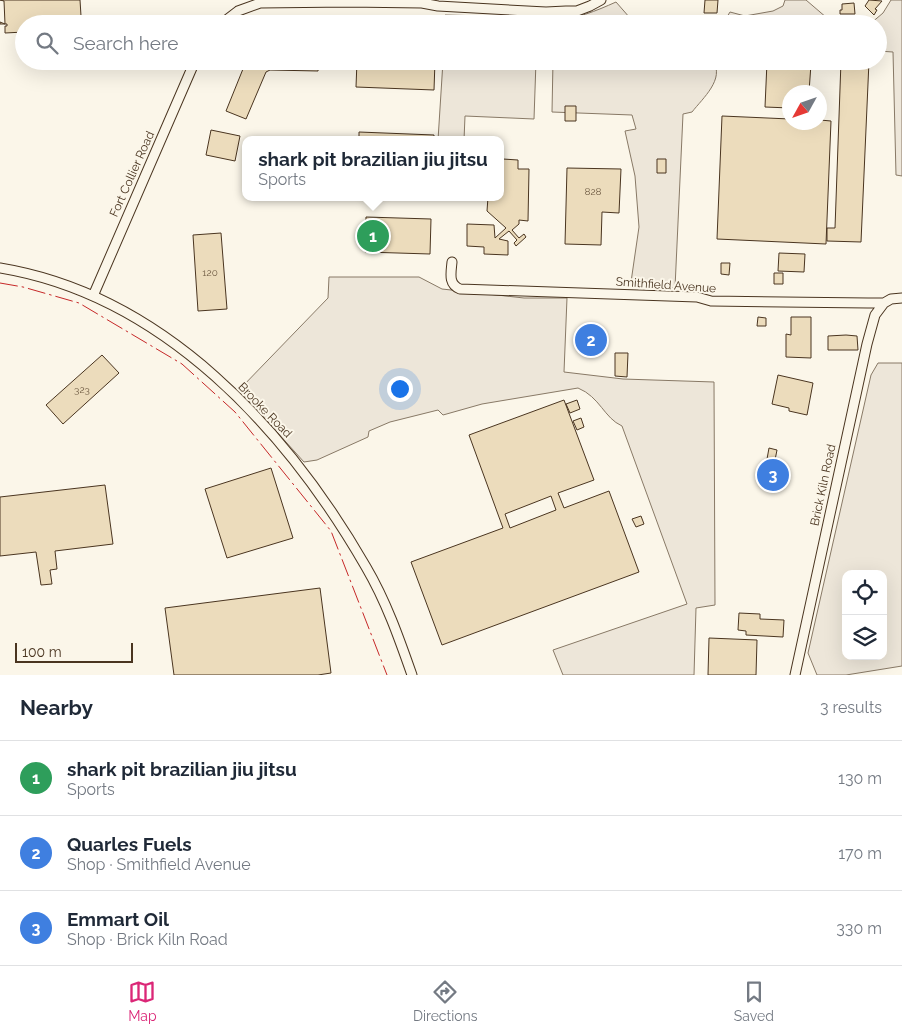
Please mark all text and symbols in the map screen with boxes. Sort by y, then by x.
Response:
search box [15,15,887,70]
icon: search [33,29,61,57]
text: Search here [73,32,179,54]
north arrow [782,85,827,130]
street label: Fort Collier Road [107,129,157,219]
popup [242,136,504,201]
text: shark pit brazilian jiu jitsu [258,148,488,170]
text: Sports [258,170,306,189]
house number: 828 [584,186,602,197]
pin: 1 [357,217,389,255]
house number: 120 [202,267,218,278]
street label: Smithfield Avenue [615,275,717,295]
pin: 2 [575,321,607,359]
your location [387,376,413,402]
street label: Brooke Road [235,380,295,440]
house number: 323 [74,384,90,395]
street label: Brick Kiln Road [807,443,839,527]
pin: 3 [757,456,789,494]
map controls [842,570,887,660]
button: locate [842,570,887,615]
button: layers [842,615,887,660]
scale bar [15,640,132,663]
text: 100 m [22,644,62,660]
text: Nearby [20,695,93,720]
text: 3 results [820,698,882,717]
text: shark pit brazilian jiu jitsu [67,758,297,780]
text: 1 [32,769,40,788]
text: 130 m [838,769,882,788]
text: Sports [67,780,115,799]
text: Quarles Fuels [67,833,192,855]
text: 2 [31,844,41,863]
text: 170 m [838,844,882,863]
text: Shop · Smithfield Avenue [67,855,251,874]
text: Emmart Oil [67,908,169,930]
text: 3 [32,919,40,938]
text: 330 m [836,919,882,938]
text: Shop · Brick Kiln Road [67,930,228,949]
tab: Map [128,978,157,1024]
tab: Directions [413,978,478,1024]
tab: Saved [734,978,774,1024]

